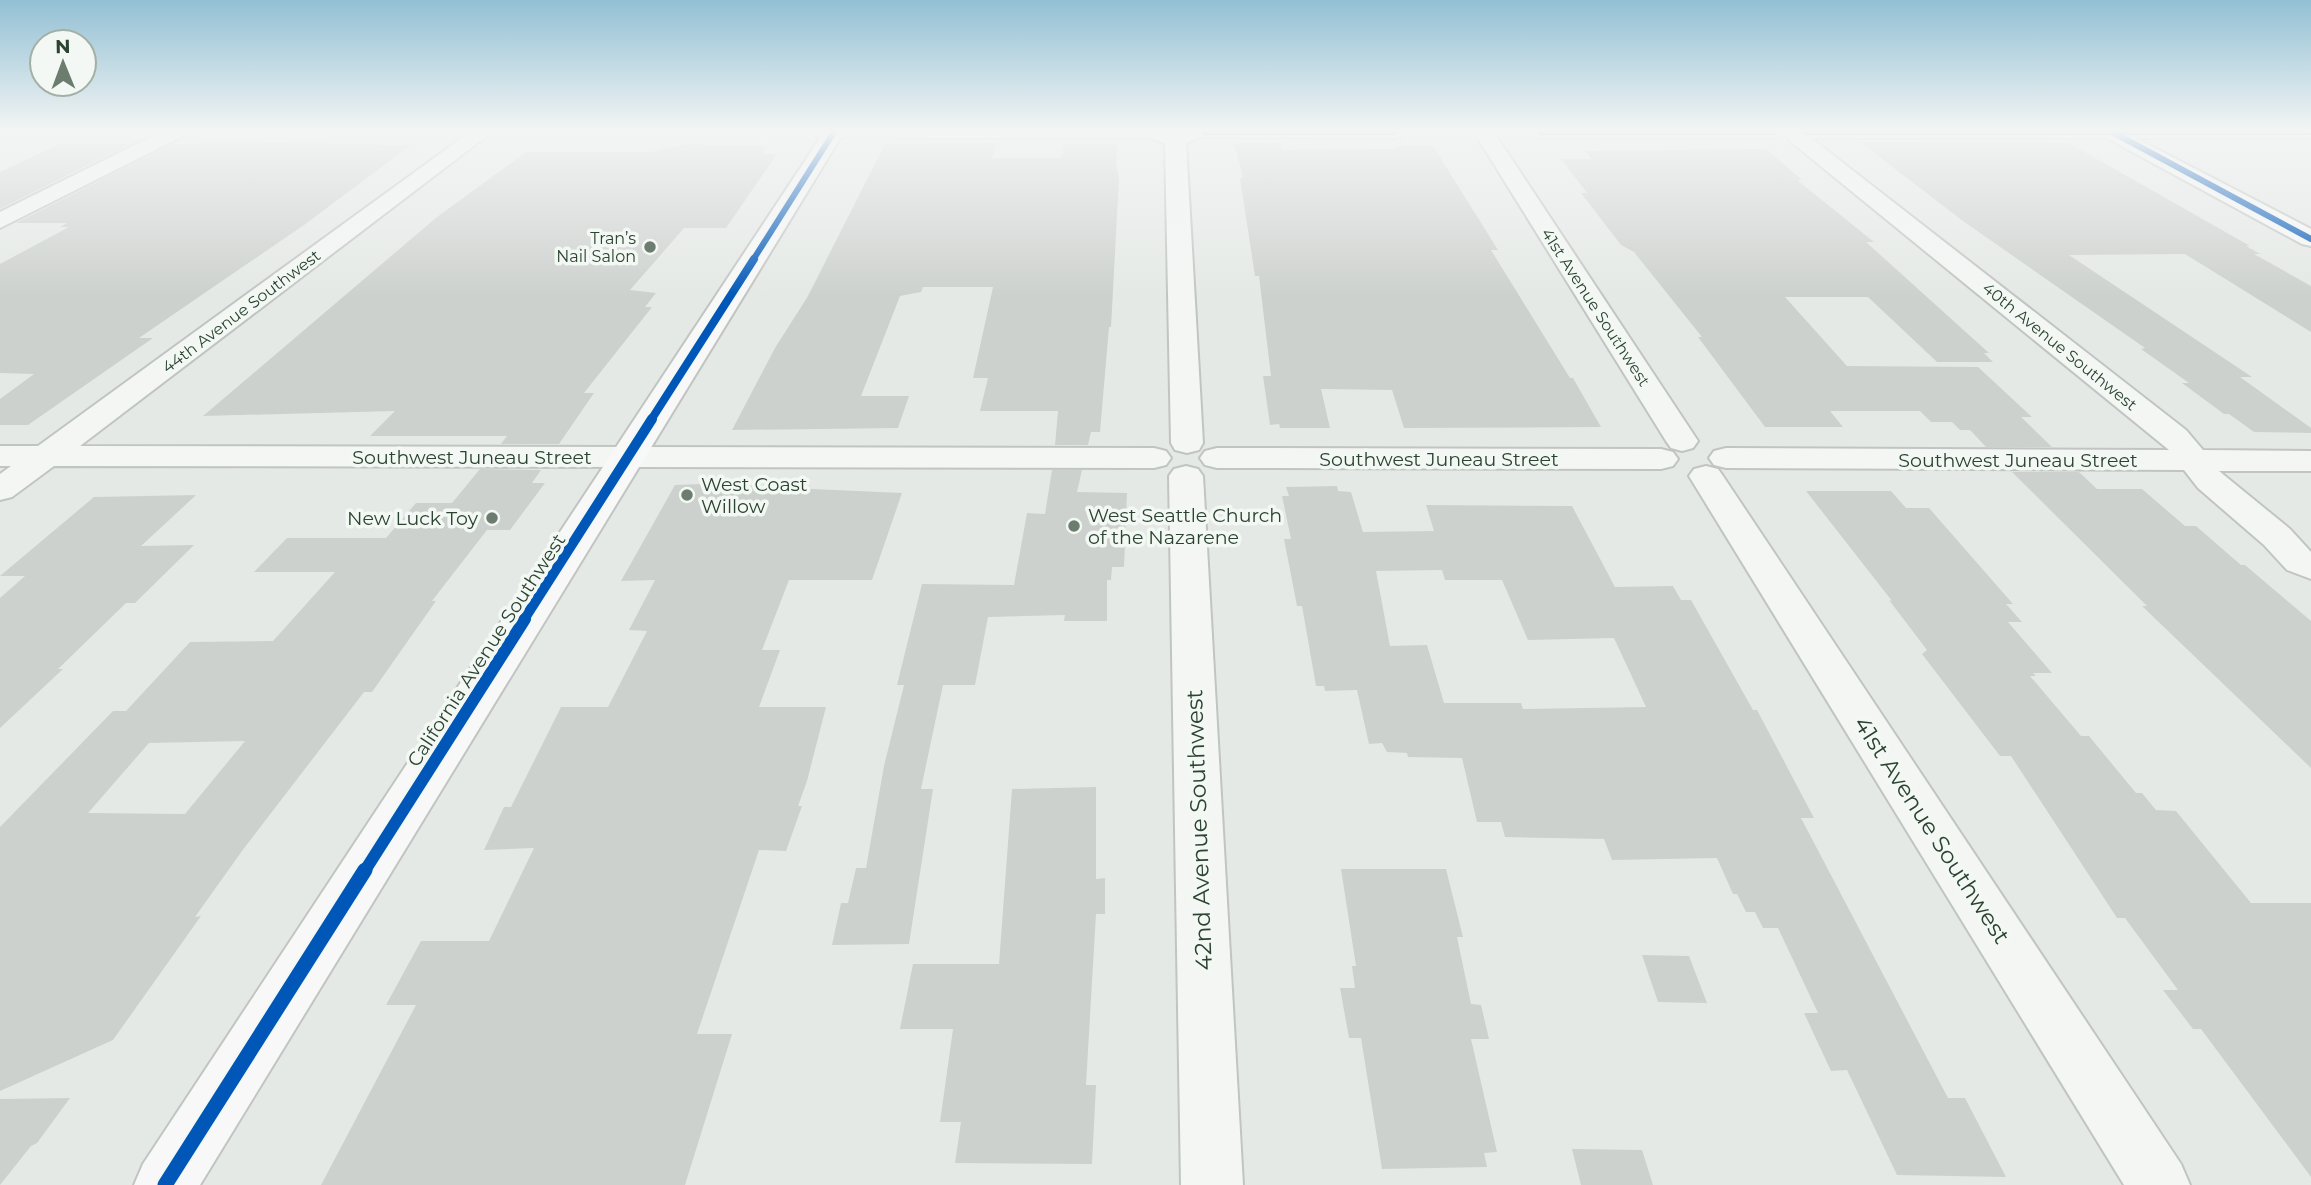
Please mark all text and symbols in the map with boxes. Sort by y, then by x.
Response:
north arrow [28,28,98,98]
text: N [55,35,71,58]
street label: 41st Avenue Southwest [1537,225,1654,390]
place label: Tran’s Nail Salon [556,229,636,266]
marker: Tran’s Nail Salon [642,239,658,255]
street label: 44th Avenue Southwest [159,245,324,377]
street label: 40th Avenue Southwest [1979,278,2141,415]
street label: Southwest Juneau Street [352,446,592,469]
street label: Southwest Juneau Street [1319,448,1559,471]
street label: Southwest Juneau Street [1898,449,2138,472]
place label: West Coast Willow [701,473,808,518]
marker: West Coast Willow [679,487,695,503]
place label: West Seattle Church of the Nazarene [1088,504,1282,549]
place label: New Luck Toy [347,507,479,530]
marker: New Luck Toy [484,510,500,526]
marker: West Seattle Church of the Nazarene [1066,518,1082,534]
street label: California Avenue Southwest [402,529,571,771]
street label: 42nd Avenue Southwest [1180,689,1218,971]
street label: 41st Avenue Southwest [1848,711,2016,949]

